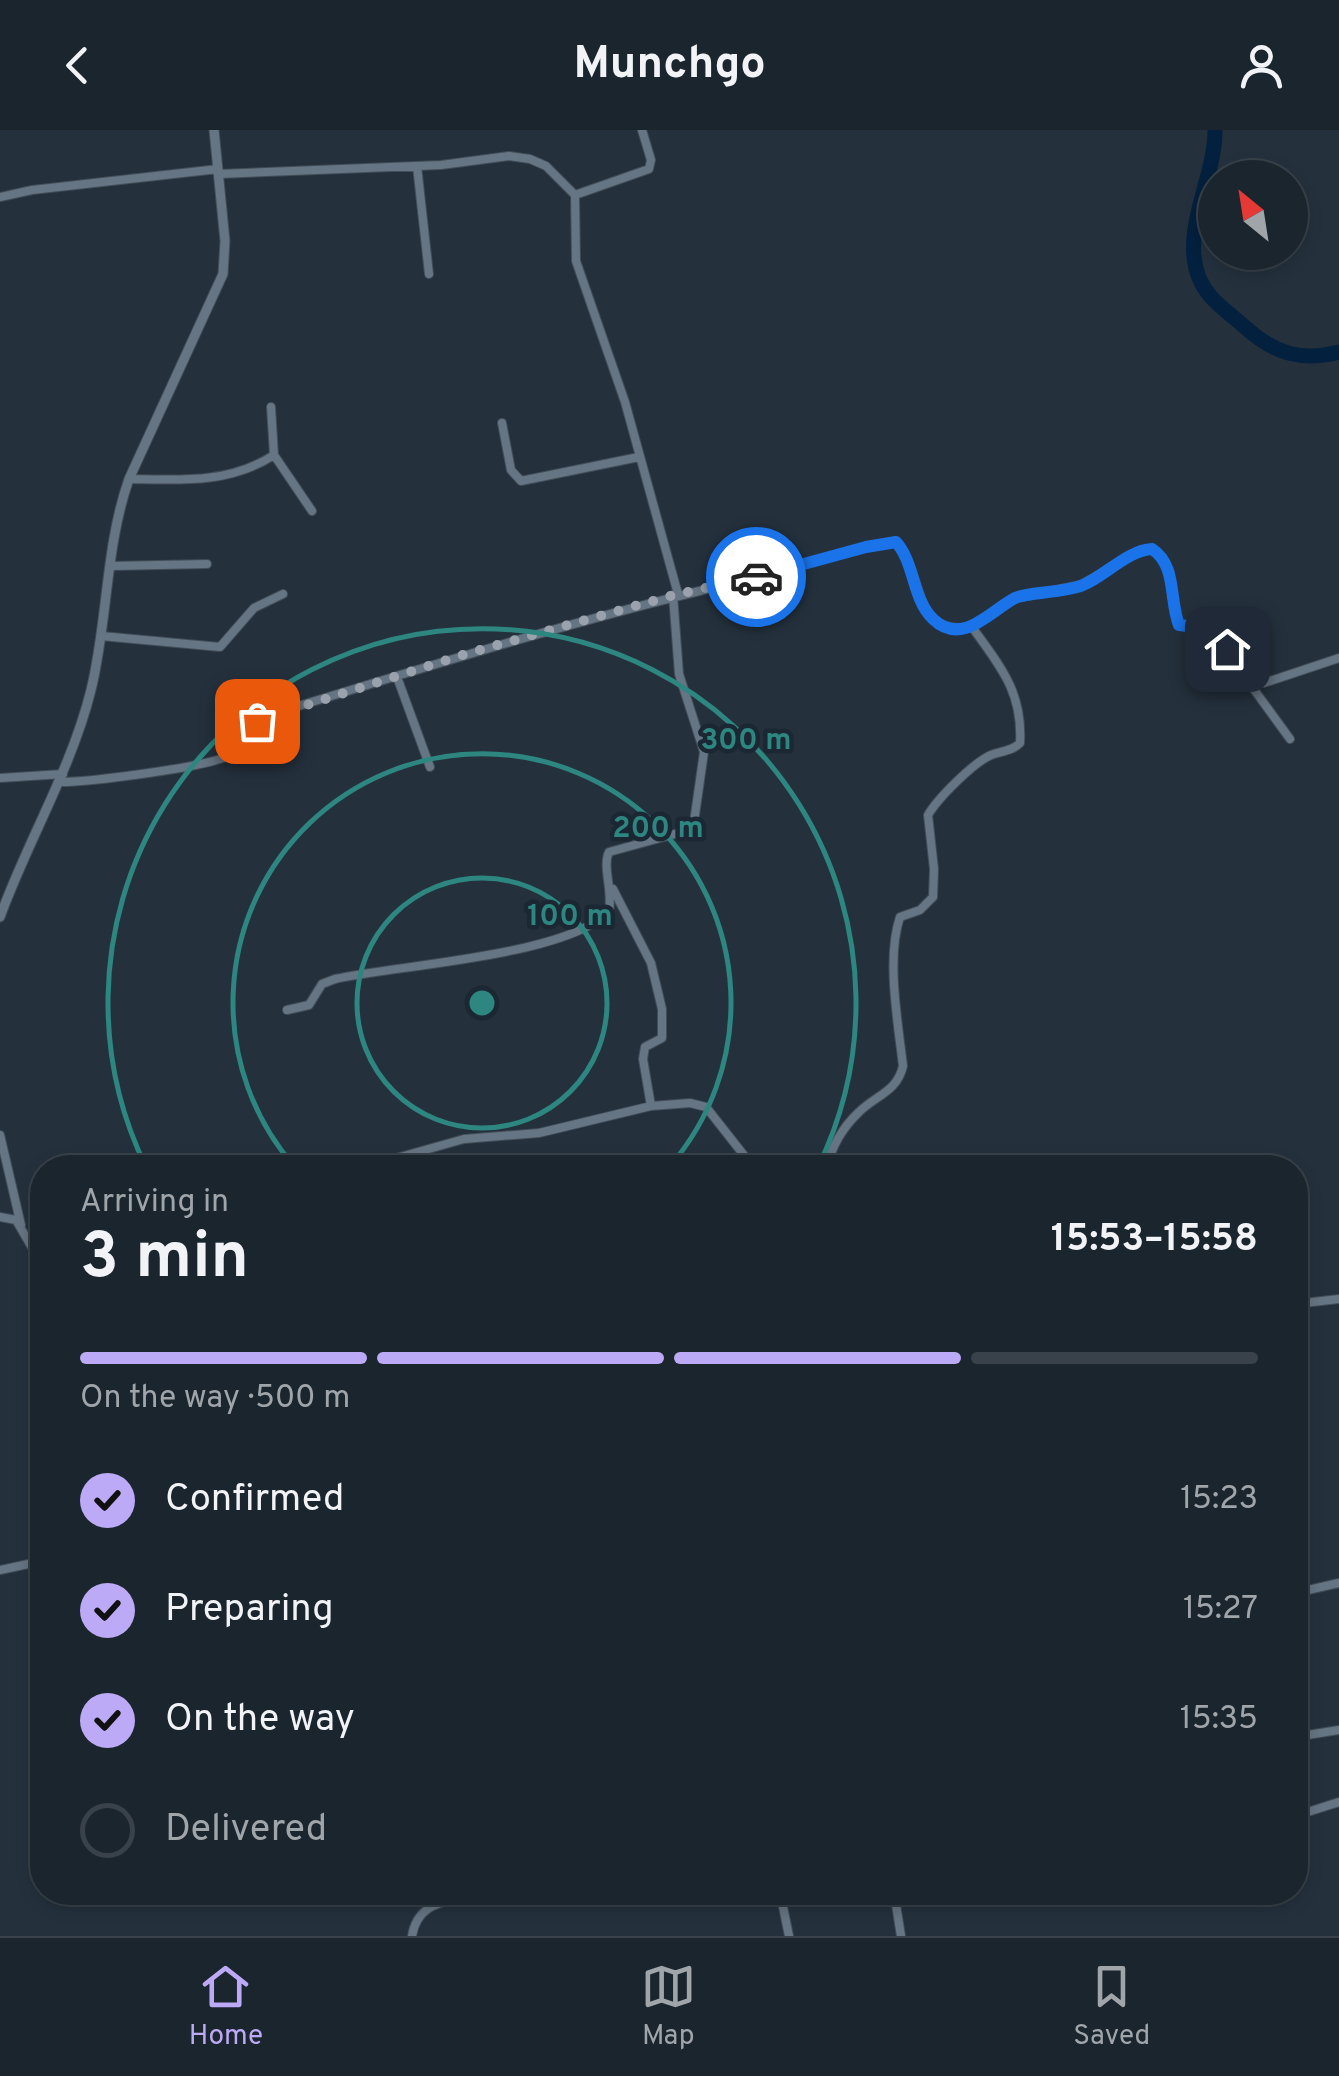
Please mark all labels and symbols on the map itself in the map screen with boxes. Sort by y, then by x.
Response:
north arrow [1198,160,1308,270]
courier [706,527,806,627]
pin [1185,607,1270,692]
pin [215,679,300,764]
text: 300 m [701,723,791,760]
text: 200 m [612,811,704,848]
text: 100 m [527,899,613,936]
centre of rings [464,985,500,1021]

